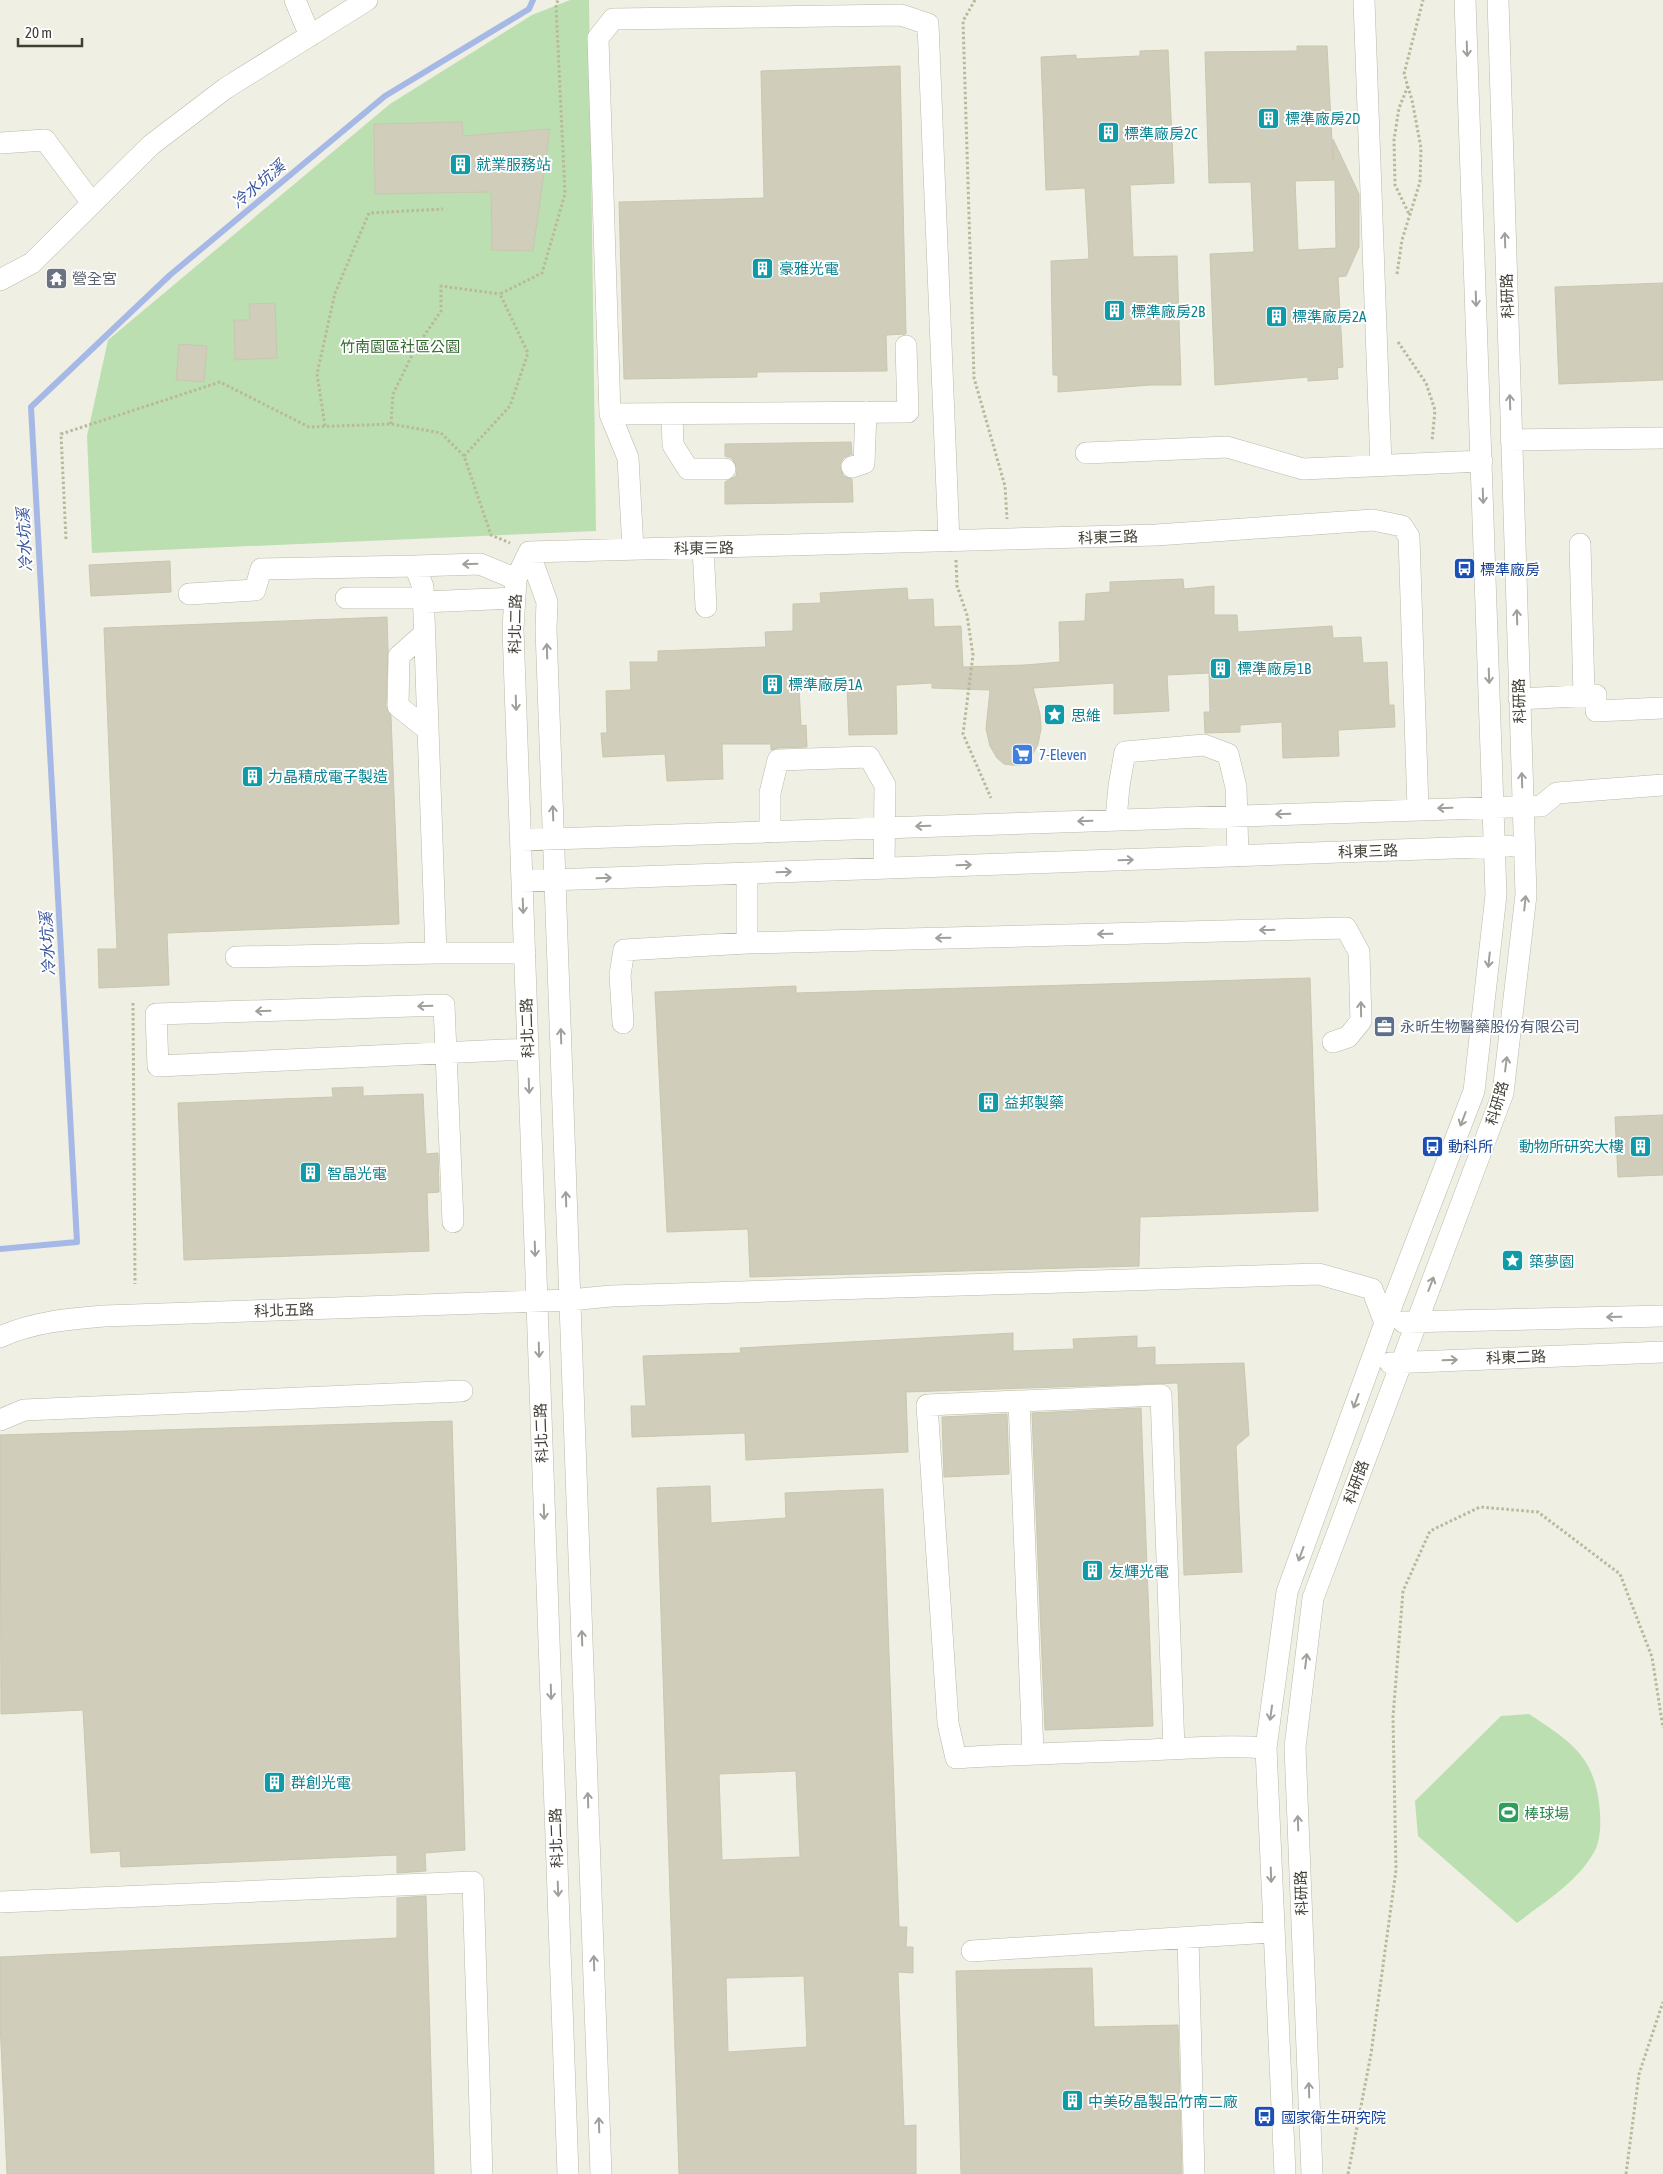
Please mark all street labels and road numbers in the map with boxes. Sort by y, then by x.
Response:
street label: 科研路 [1498,273,1516,319]
street label: 科東三路 [1078,527,1138,547]
street label: 科東三路 [674,539,734,557]
street label: 科北二路 [506,594,524,654]
street label: 科研路 [1510,678,1528,724]
street label: 科東三路 [1338,841,1398,861]
street label: 科北二路 [517,998,537,1058]
street label: 科研路 [1483,1079,1511,1127]
street label: 科北五路 [254,1300,314,1320]
street label: 科東二路 [1486,1347,1546,1367]
street label: 科北二路 [531,1403,551,1463]
street label: 科研路 [1340,1458,1372,1506]
street label: 科北二路 [546,1808,566,1868]
street label: 科研路 [1292,1870,1310,1916]

